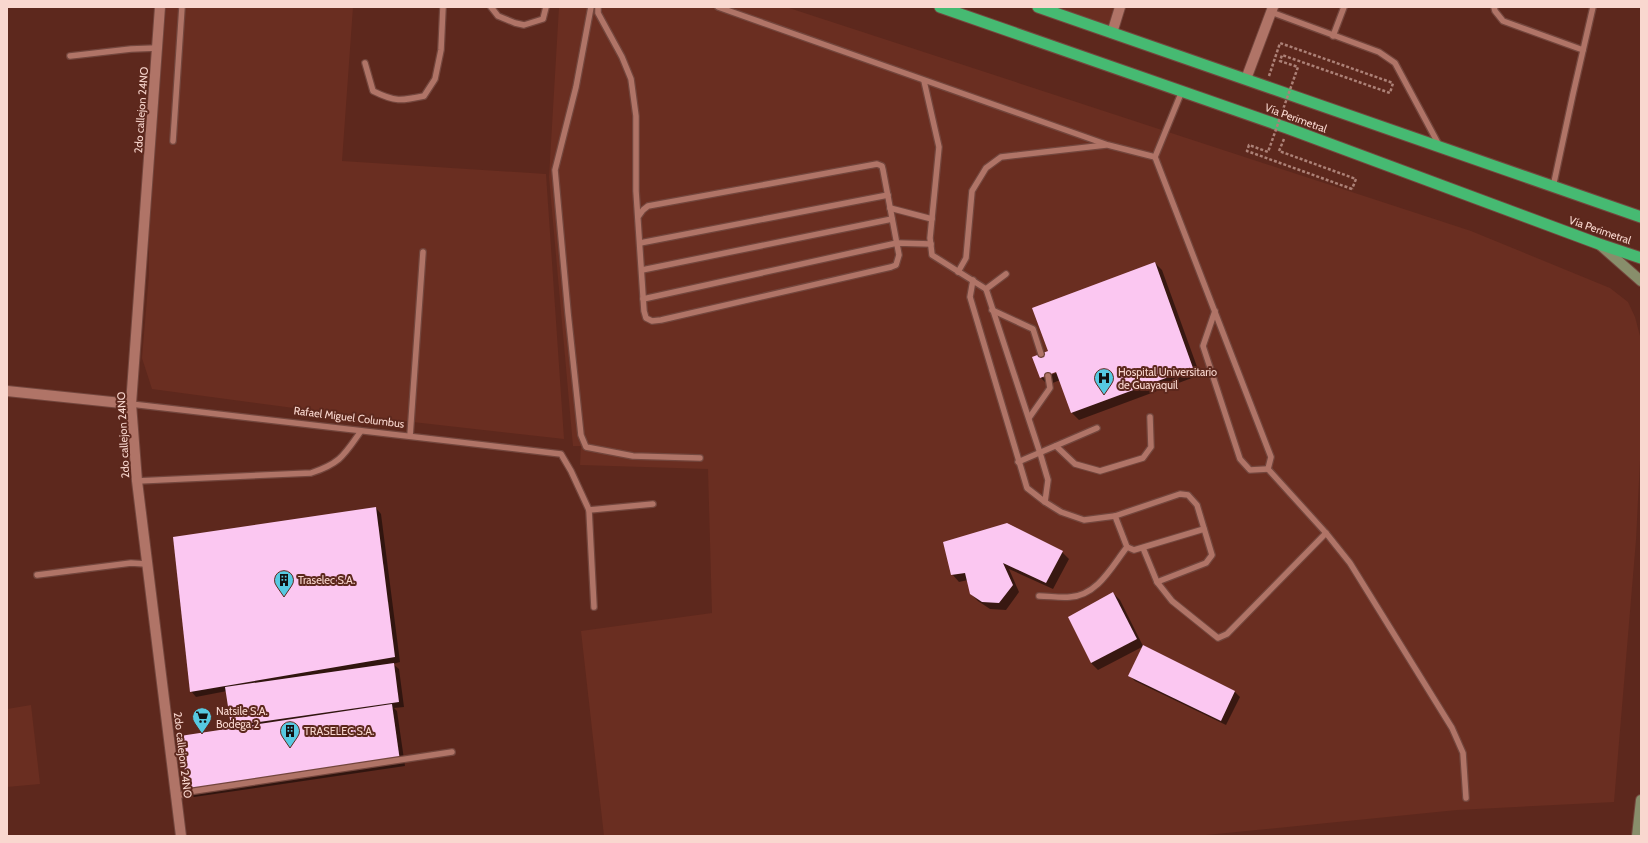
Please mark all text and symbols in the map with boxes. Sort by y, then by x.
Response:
street label: 2do callejon 24NO [131,66,151,154]
street label: Vía Perimetral [1263,100,1329,136]
street label: Vía Perimetral [1567,213,1633,247]
place label: Hospital Universitario de Guayaquil [1118,365,1217,392]
hospital icon: Hospital Universitario de Guayaquil [1093,367,1115,395]
street label: 2do callejon 24NO [114,391,132,479]
street label: Rafael Miguel Columbus [293,403,406,431]
building icon: Traselec S.A. [273,569,295,597]
place label: Traselec S.A. [298,573,355,587]
place label: Natsile S.A. Bodega 2 [216,704,268,731]
supermarket icon: Natsile S.A. Bodega 2 [191,706,213,734]
street label: 2do callejon 24NO [171,711,195,799]
building icon: TRASELEC S.A. [279,720,301,748]
place label: TRASELEC S.A. [304,724,374,738]

